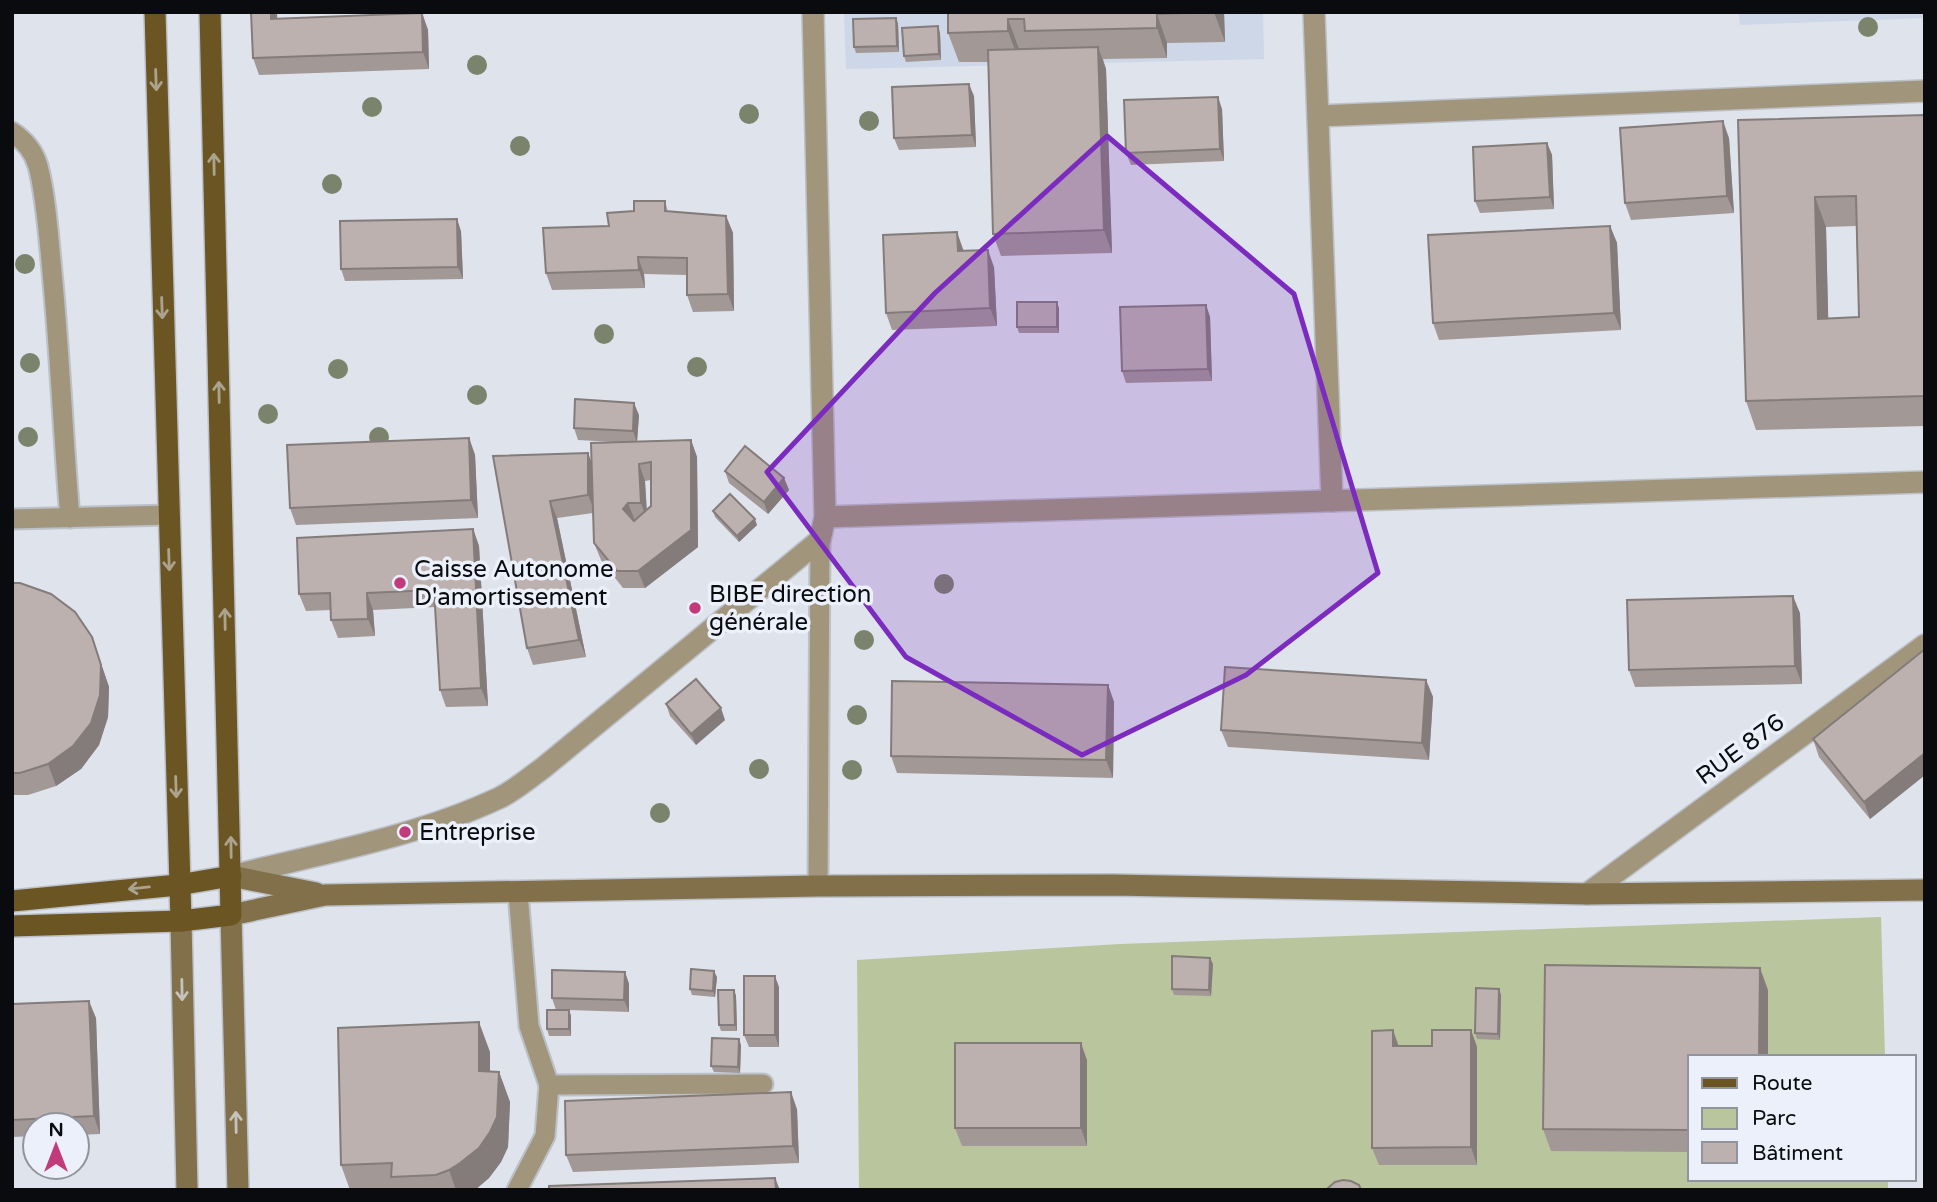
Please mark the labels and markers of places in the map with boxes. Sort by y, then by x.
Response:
place label: Caisse Autonome D'amortissement [414,555,614,612]
marker: Caisse Autonome D'amortissement [392,575,408,591]
place label: BIBE direction générale [709,580,871,637]
marker: BIBE direction générale [687,600,703,616]
place label: Entreprise [419,818,535,847]
marker: Entreprise [397,824,413,840]

